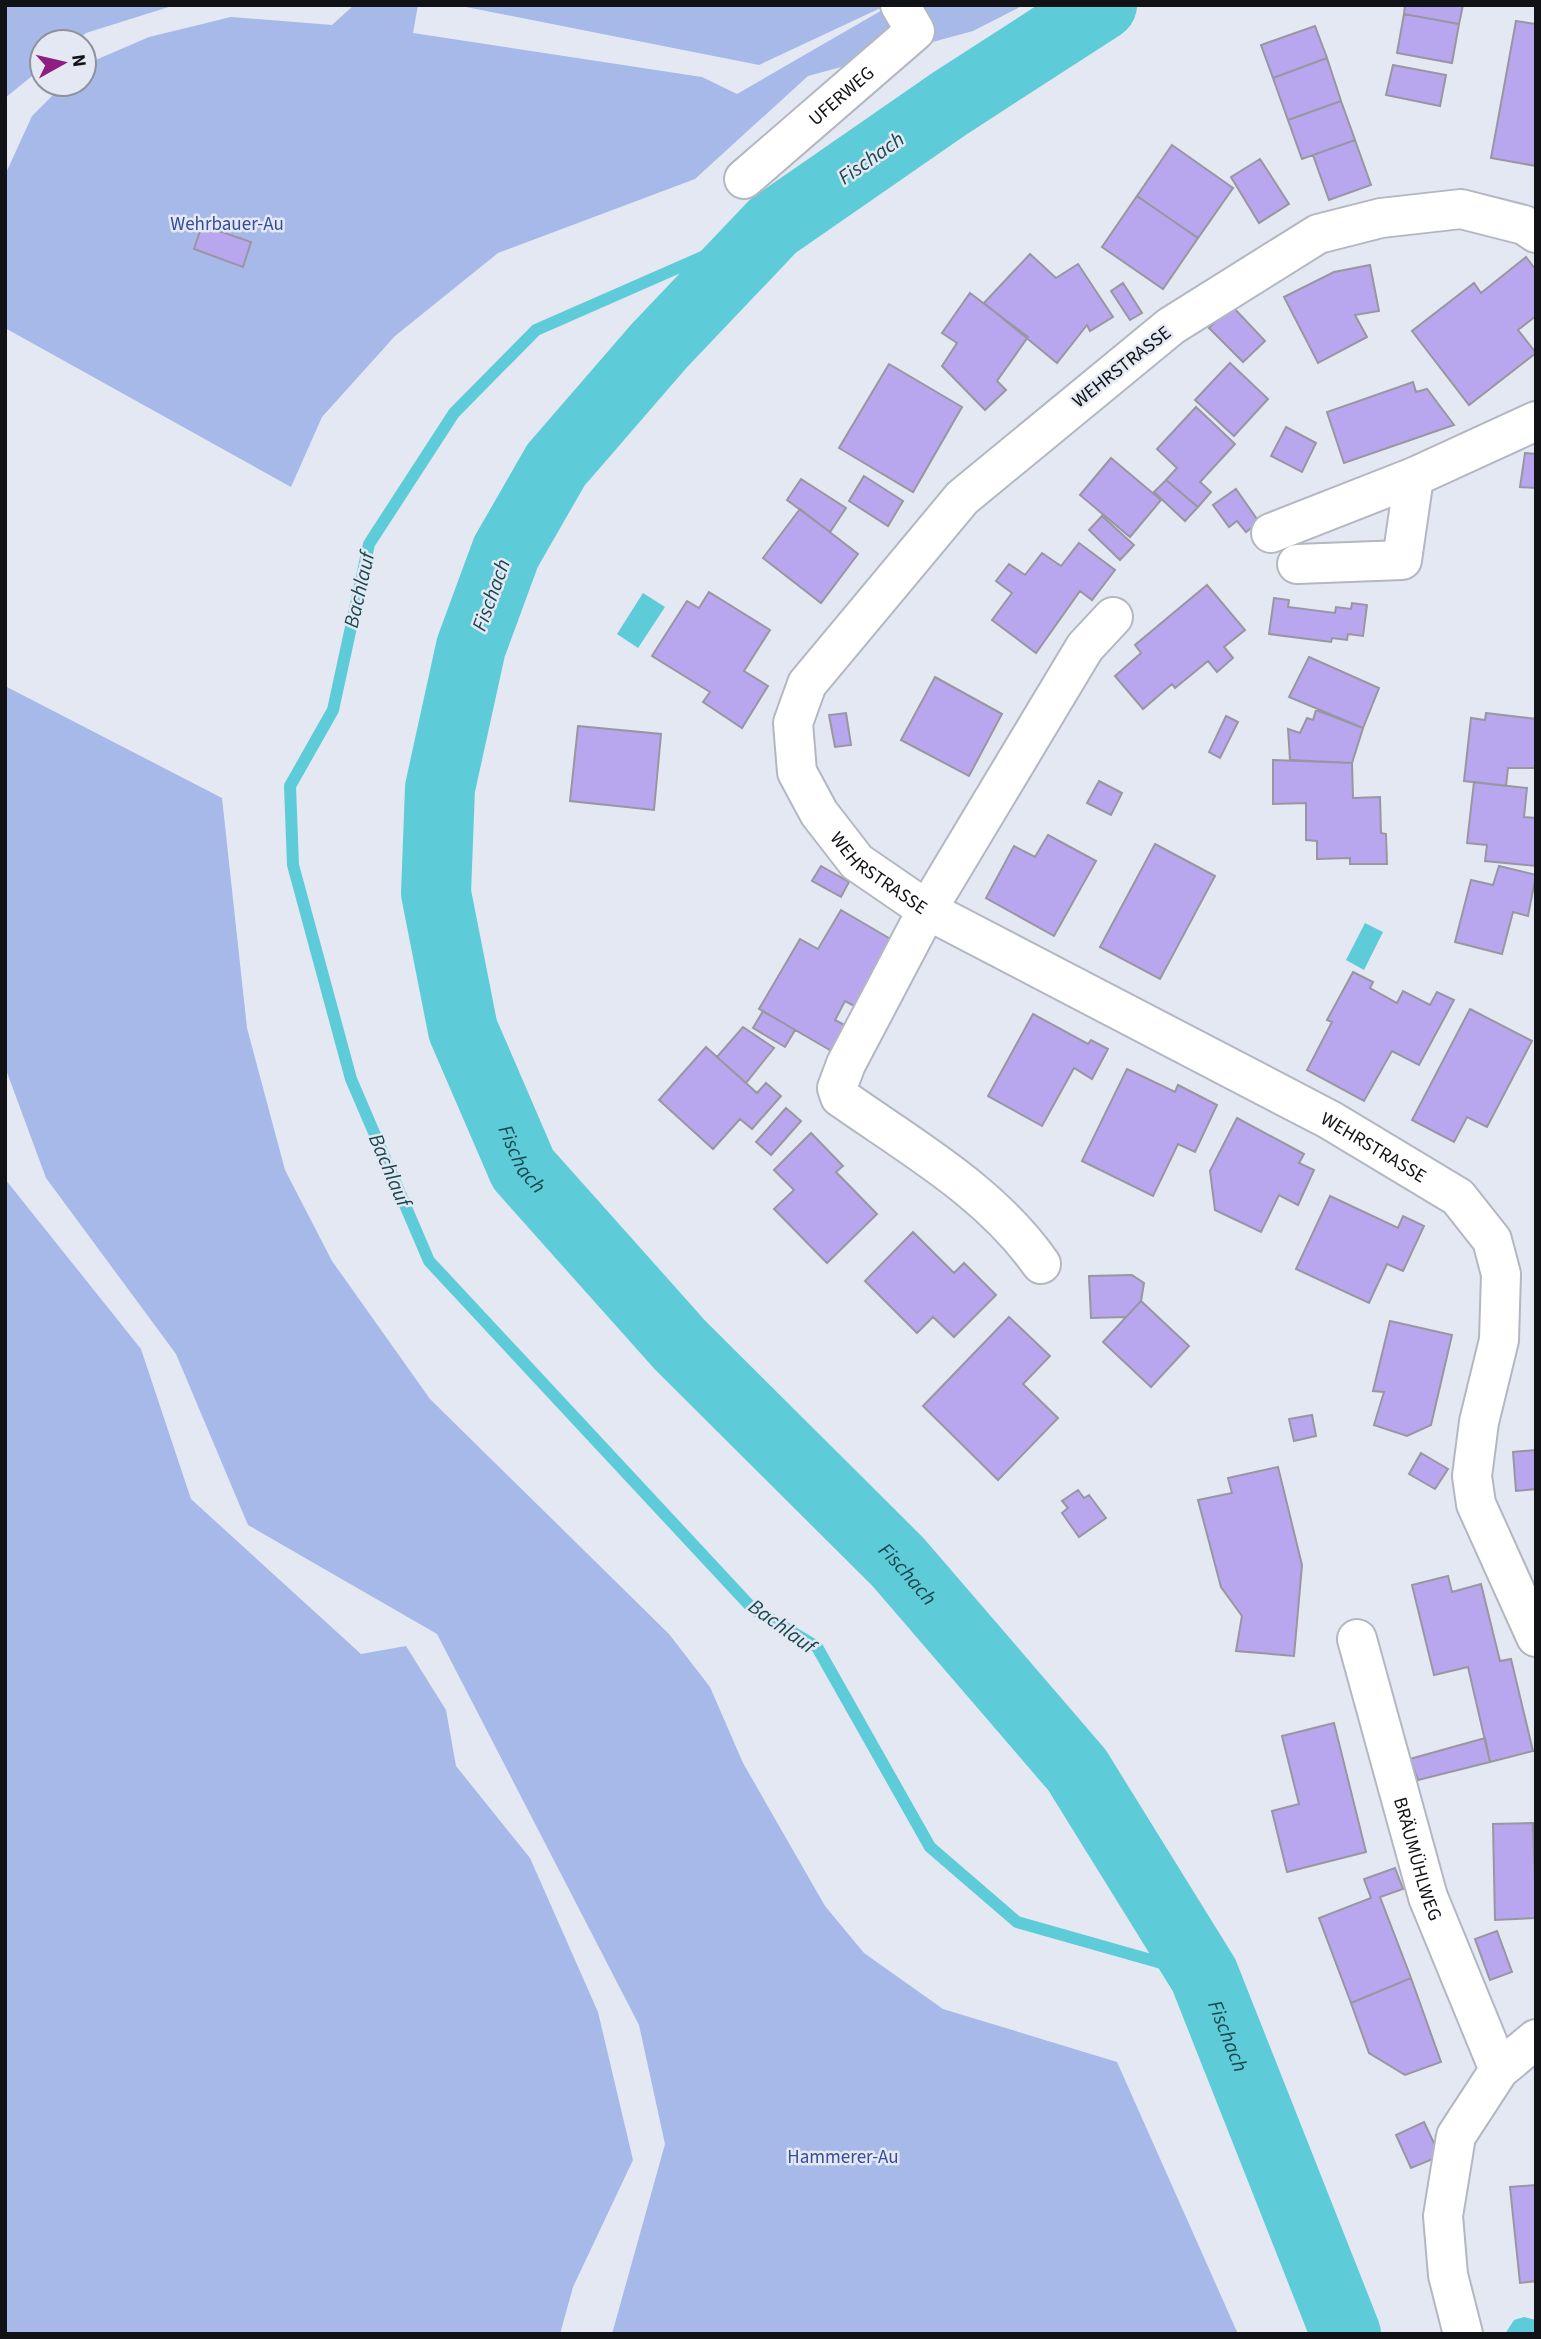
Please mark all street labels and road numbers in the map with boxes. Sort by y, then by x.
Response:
street label: UFERWEG [803,60,881,133]
street label: WEHRSTRASSE [1067,320,1177,414]
street label: WEHRSTRASSE [823,826,932,921]
street label: WEHRSTRASSE [1316,1106,1431,1190]
street label: BRÄUMÜHLWEG [1386,1794,1448,1925]

